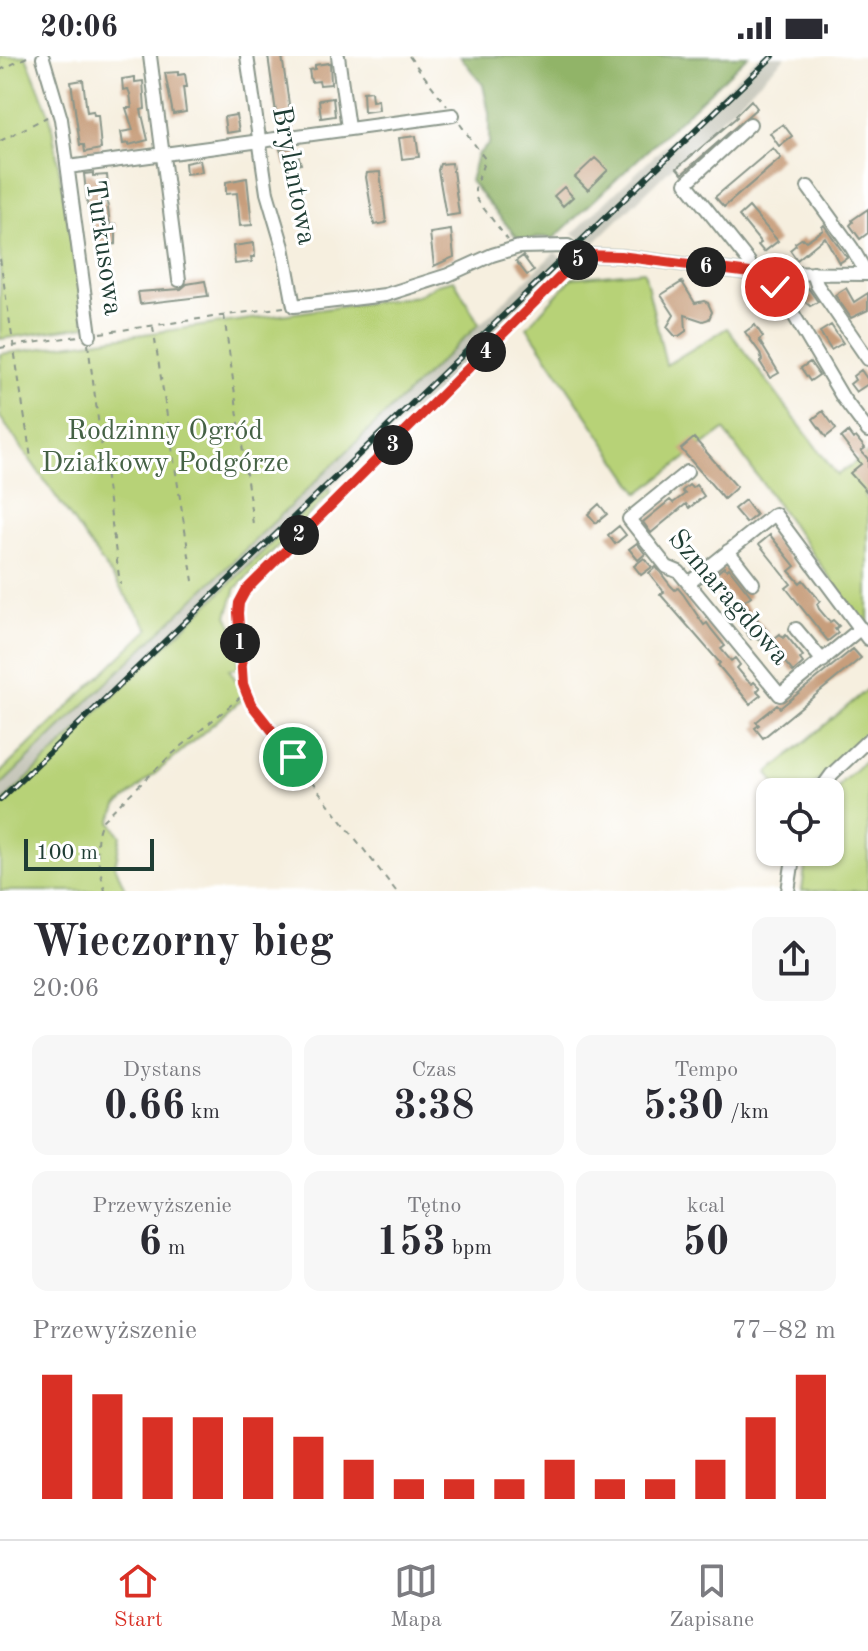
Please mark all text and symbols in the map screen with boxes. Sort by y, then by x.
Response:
text: 20:06 [40,13,118,43]
street label: Brylantowa [266,105,320,248]
street label: Turkusowa [80,179,126,318]
pin: 5 [558,240,598,280]
pin: 6 [686,247,726,287]
text: 5 [572,249,584,271]
pin [741,253,809,321]
text: 6 [700,256,712,278]
icon: check [753,265,797,309]
pin: 4 [466,332,506,372]
text: 4 [480,341,492,363]
park label: Rodzinny Ogród Działkowy Podgórze [41,418,289,478]
pin: 3 [373,425,413,465]
text: 3 [387,434,399,456]
pin: 2 [279,515,319,555]
text: 2 [293,524,305,546]
street label: Szmaragdowa [662,525,794,671]
pin: 1 [220,623,260,663]
text: 1 [234,632,246,654]
pin [259,723,327,791]
icon: arrive [271,735,315,779]
map controls [756,778,844,866]
button: locate [756,778,844,866]
scale bar [24,835,154,871]
text: 100 m [36,842,98,864]
button: share [752,917,836,1001]
text: Wieczorny bieg [32,921,334,965]
text: 20:06 [32,976,100,1002]
text: Dystans [123,1059,201,1081]
text: Czas [412,1059,456,1081]
text: Tempo [674,1059,738,1081]
text: 0.66 [104,1088,185,1128]
text: 3:38 [394,1088,474,1128]
text: 5:30 [643,1088,724,1128]
text: km [185,1101,220,1123]
text: /km [724,1101,769,1123]
text: Przewyższenie [92,1195,232,1217]
text: Tętno [407,1195,461,1217]
text: kcal [687,1195,725,1217]
text: 6 [139,1224,162,1264]
text: 153 [376,1224,446,1264]
text: 50 [683,1224,729,1264]
text: m [162,1237,185,1259]
text: bpm [446,1237,492,1259]
text: Przewyższenie [32,1318,197,1344]
text: 77–82 m [732,1318,836,1344]
tab: Start [114,1559,163,1634]
tab: Mapa [390,1559,442,1634]
tab: Zapisane [669,1559,754,1634]

